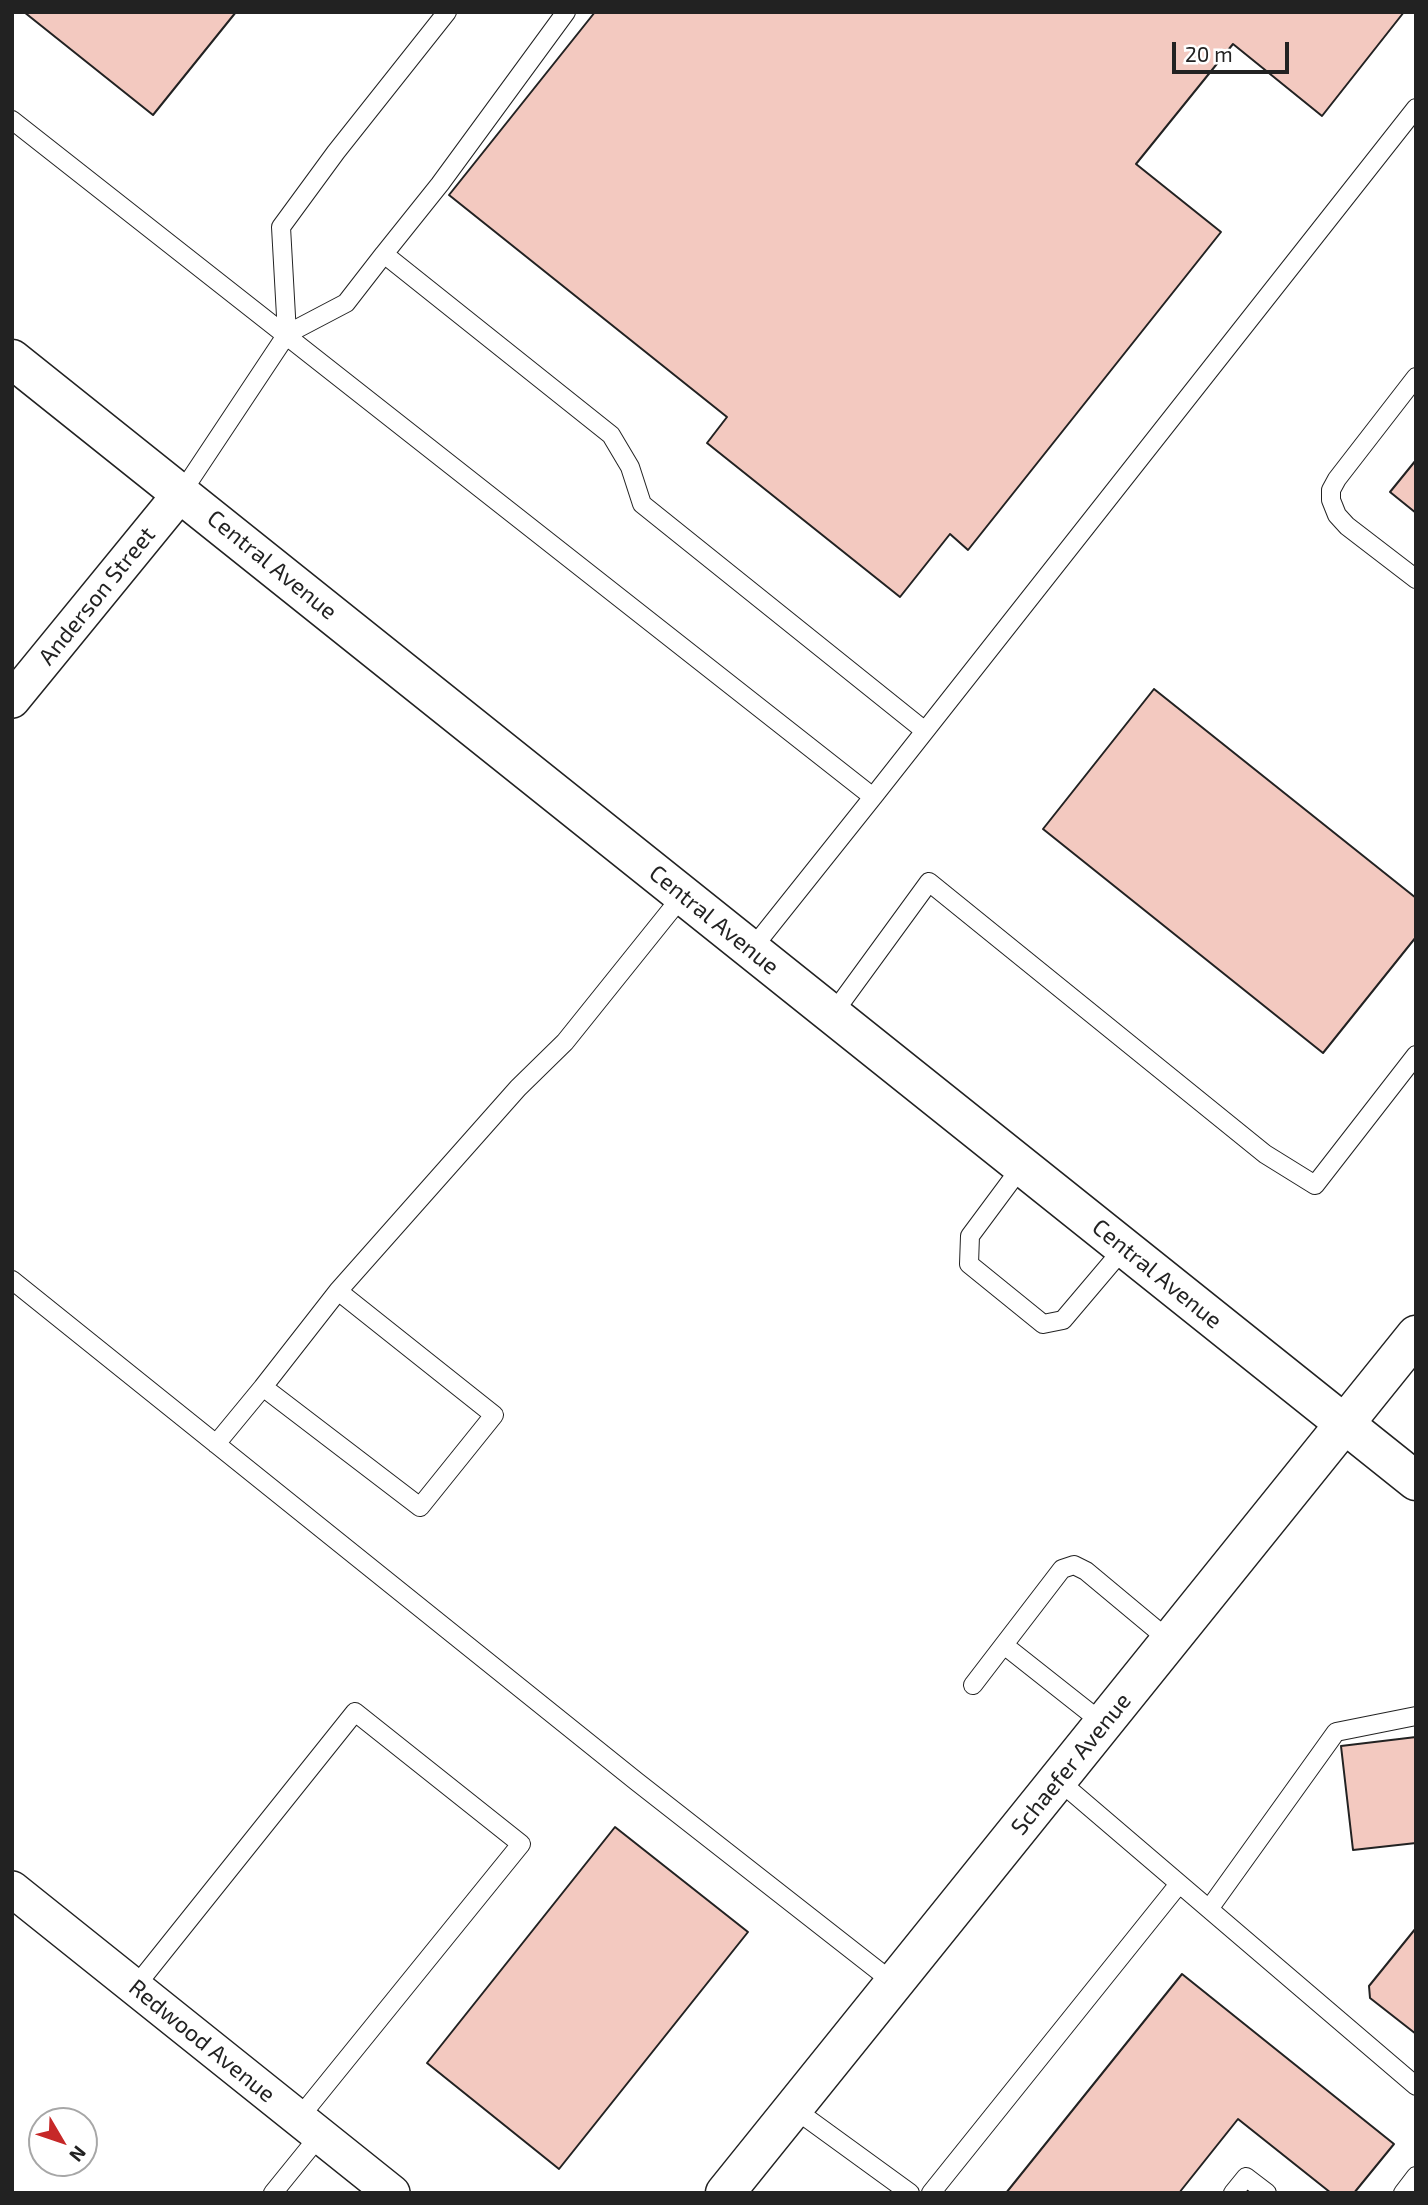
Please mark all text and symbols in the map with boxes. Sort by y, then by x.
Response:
scale bar [1176,28,1293,72]
text: 20 m [1185,41,1233,66]
street label: Central Avenue [202,504,342,626]
street label: Anderson Street [33,521,161,671]
street label: Central Avenue [644,859,784,981]
street label: Central Avenue [1087,1213,1227,1335]
street label: Schaefer Avenue [1005,1687,1137,1841]
street label: Redwood Avenue [123,1974,281,2108]
north arrow [28,2107,98,2177]
text: N [65,2142,91,2167]

